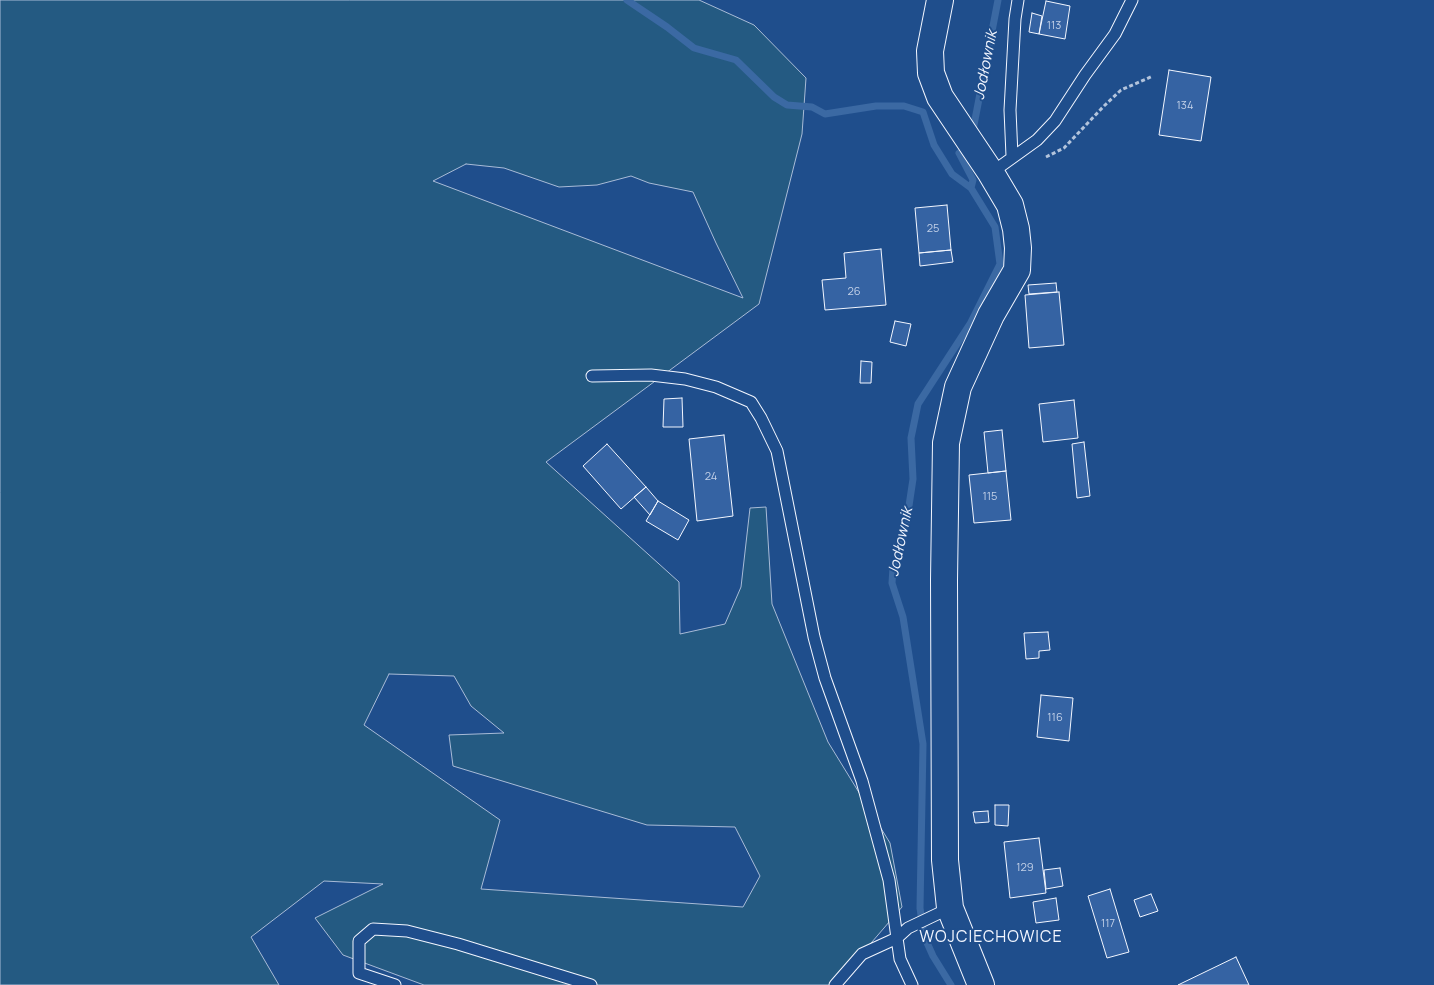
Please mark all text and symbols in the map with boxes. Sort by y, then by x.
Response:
house number: 113 [1047,19,1061,33]
water label: Jodłownik [970,29,1002,101]
house number: 134 [1177,99,1193,113]
house number: 25 [927,222,939,236]
house number: 26 [847,285,861,299]
house number: 24 [705,470,717,484]
house number: 115 [983,490,997,504]
water label: Jodłownik [885,506,917,578]
house number: 116 [1047,711,1063,725]
house number: 129 [1016,861,1034,875]
house number: 117 [1101,917,1115,931]
district label: WOJCIECHOWICE [918,928,1064,948]

